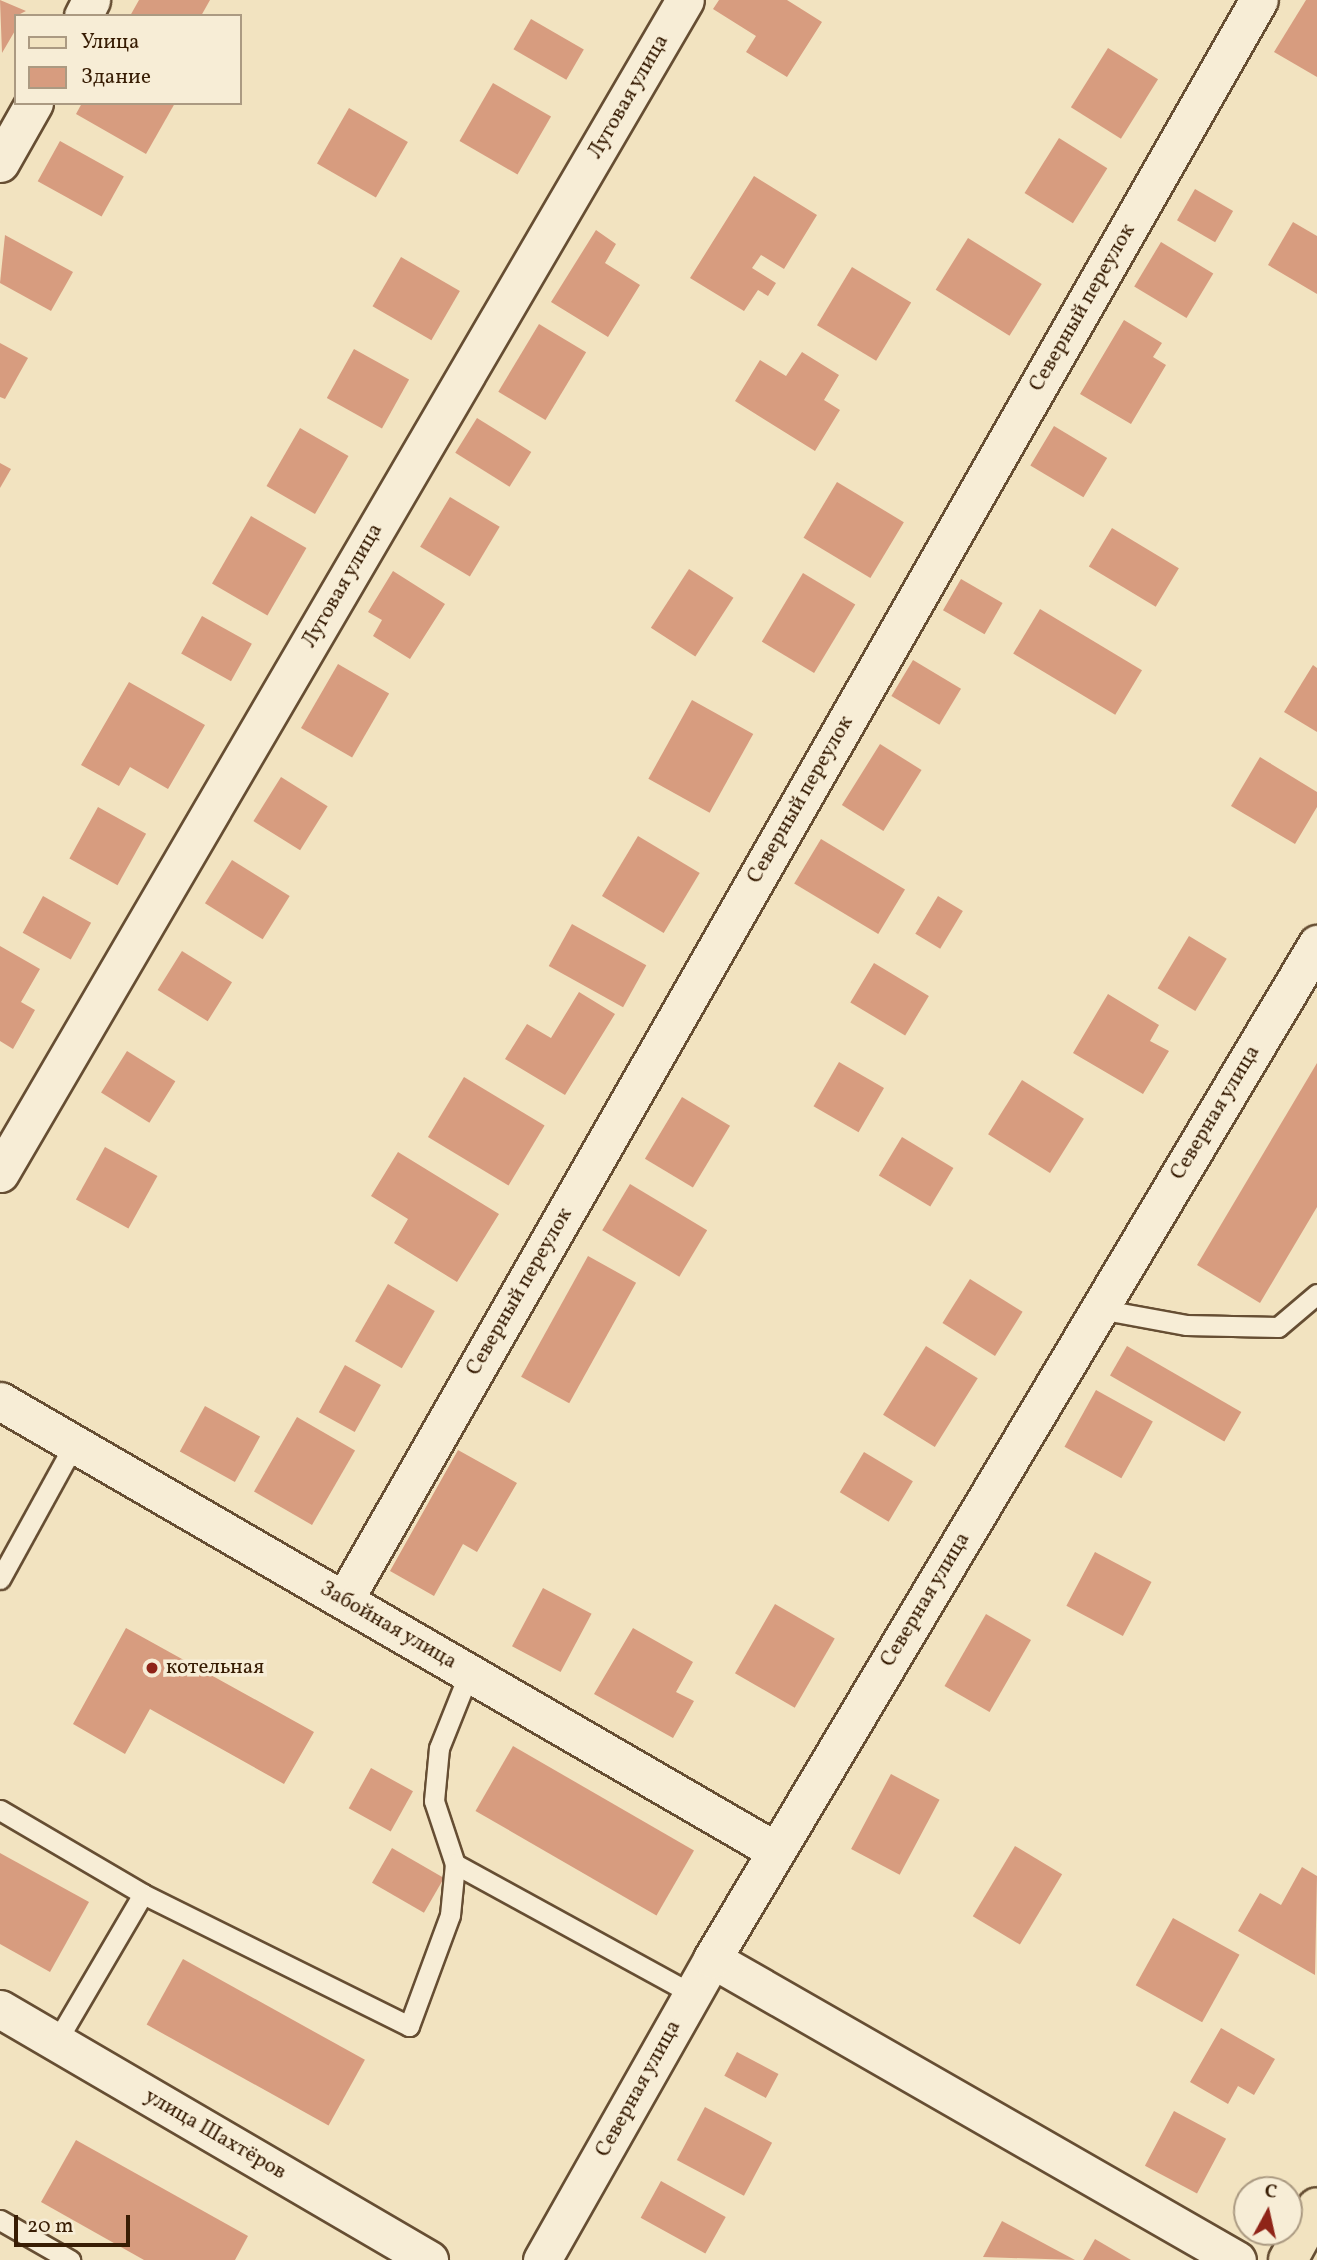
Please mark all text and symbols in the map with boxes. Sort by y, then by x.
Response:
legend [14,14,242,105]
text: Улица [81,28,139,57]
street label: Луговая улица [583,30,675,164]
text: Здание [81,63,151,92]
street label: Северный переулок [1025,220,1141,396]
street label: Луговая улица [297,519,389,653]
street label: Северный переулок [743,712,859,888]
street label: Северная улица [1166,1041,1266,1185]
street label: Северный переулок [462,1204,578,1380]
street label: Северная улица [876,1528,976,1672]
street label: Забойная улица [315,1577,461,1675]
place label: котельная [166,1655,264,1681]
marker: котельная [144,1660,160,1676]
street label: Северная улица [591,2016,687,2162]
street label: улица Шахтёров [140,2084,290,2186]
north arrow [1233,2176,1303,2246]
text: С [1263,2178,1279,2206]
scale bar [18,2200,133,2244]
text: 20 m [27,2212,73,2241]

